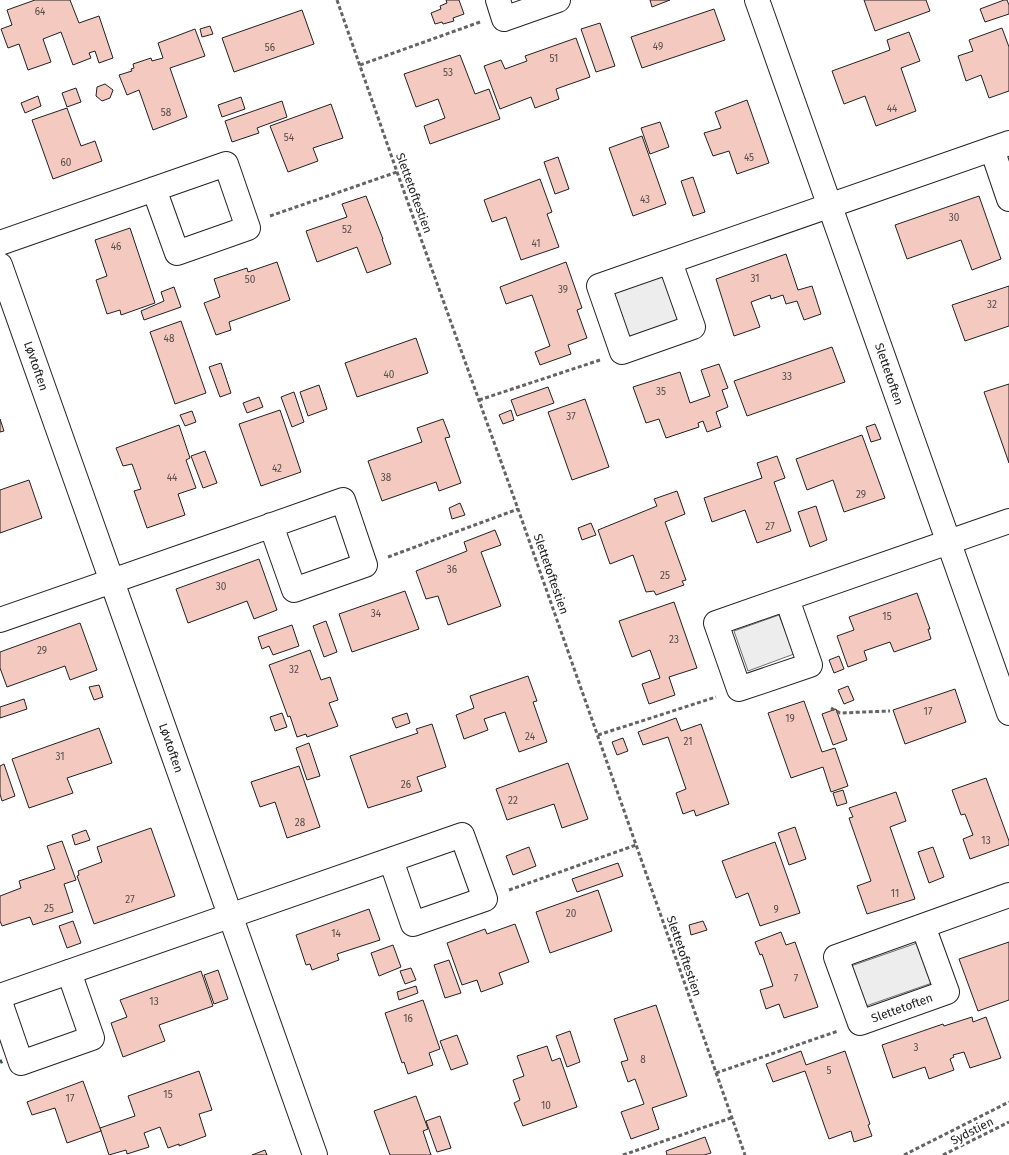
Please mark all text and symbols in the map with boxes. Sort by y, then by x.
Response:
house number: 64 [35,6,46,18]
house number: 49 [653,41,663,53]
house number: 56 [265,42,275,54]
house number: 51 [550,53,558,65]
house number: 53 [443,67,453,79]
house number: 44 [887,103,898,115]
house number: 58 [161,107,172,119]
house number: 54 [284,132,295,144]
street label: Slettetoftestien [393,151,435,235]
house number: 45 [744,152,754,164]
house number: 60 [61,157,72,169]
house number: 43 [640,194,650,206]
house number: 30 [949,212,960,224]
house number: 52 [342,224,352,236]
house number: 41 [531,238,541,250]
house number: 46 [111,241,121,253]
house number: 31 [750,273,760,285]
house number: 50 [245,274,256,286]
house number: 39 [558,284,568,296]
house number: 32 [987,299,997,311]
house number: 48 [164,333,175,345]
street label: Løvtoften [21,339,51,393]
street label: Slettetoften [872,341,906,407]
house number: 40 [384,369,395,381]
house number: 33 [782,371,792,383]
house number: 35 [656,386,666,398]
house number: 37 [566,411,576,423]
house number: 42 [272,463,282,475]
house number: 44 [167,472,178,484]
house number: 38 [381,472,392,484]
house number: 29 [856,489,866,501]
house number: 27 [765,521,775,533]
street label: Slettetoftestien [531,532,571,616]
house number: 36 [447,564,457,576]
house number: 25 [660,570,670,582]
house number: 30 [216,581,227,593]
house number: 34 [371,608,382,620]
house number: 15 [882,611,892,623]
house number: 23 [669,634,679,646]
house number: 29 [37,645,47,657]
house number: 32 [289,664,299,676]
house number: 17 [924,706,933,718]
house number: 19 [785,713,795,725]
street label: Løvtoften [156,721,186,775]
house number: 24 [525,731,536,743]
house number: 21 [683,736,693,748]
house number: 31 [55,751,65,763]
house number: 26 [401,779,411,791]
house number: 22 [508,795,518,807]
house number: 28 [295,817,306,829]
house number: 13 [981,835,991,847]
house number: 11 [891,888,899,900]
house number: 27 [125,894,135,906]
house number: 25 [44,903,54,915]
house number: 9 [773,904,779,916]
house number: 20 [566,908,577,920]
street label: Slettetoftestien [664,914,704,998]
house number: 14 [331,928,342,940]
house number: 7 [794,973,799,985]
street label: Slettetoften [869,990,935,1026]
house number: 13 [149,996,159,1008]
house number: 16 [403,1013,413,1025]
house number: 3 [914,1042,919,1054]
house number: 8 [640,1054,646,1066]
house number: 5 [826,1065,832,1077]
house number: 15 [163,1089,173,1101]
house number: 17 [66,1093,75,1105]
house number: 10 [541,1100,551,1112]
street label: Sydstien [948,1114,996,1148]

